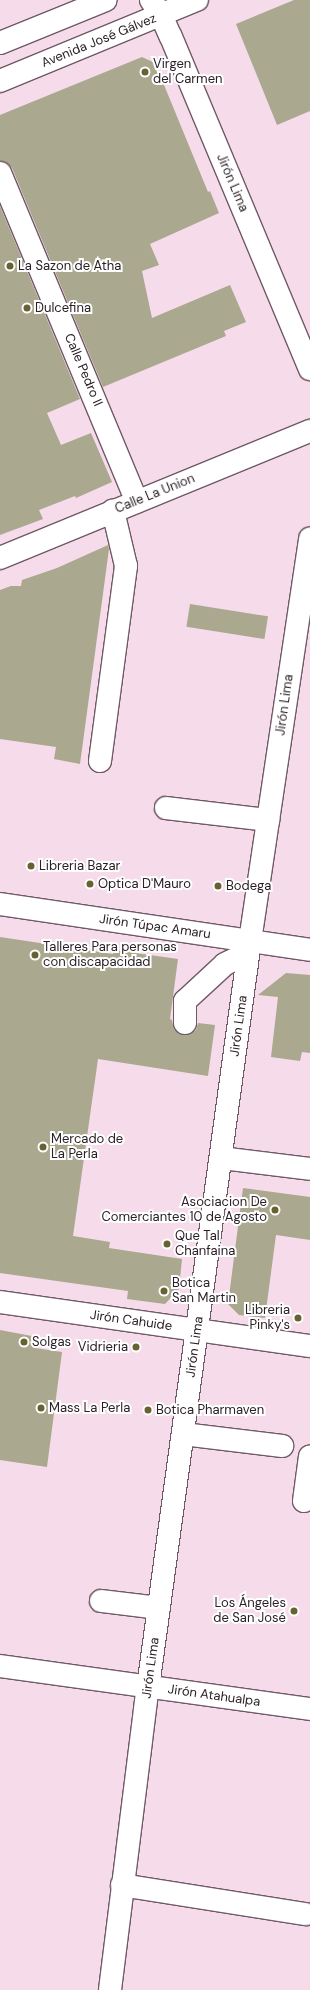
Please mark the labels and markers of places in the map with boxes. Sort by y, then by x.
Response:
place label: Virgen del Carmen [153,57,223,88]
marker: Virgen del Carmen [140,67,150,77]
place label: La Sazon de Atha [18,258,121,274]
marker: La Sazon de Atha [5,261,15,271]
place label: Dulcefina [35,300,91,316]
marker: Dulcefina [22,303,32,313]
place label: Libreria Bazar [39,858,120,874]
marker: Libreria Bazar [26,861,36,871]
place label: Optica D'Mauro [98,876,191,892]
place label: Bodega [226,878,271,894]
marker: Optica D'Mauro [85,879,95,889]
marker: Bodega [213,881,223,891]
place label: Talleres Para personas con discapacidad [43,940,177,971]
marker: Talleres Para personas con discapacidad [30,950,40,960]
place label: Mercado de La Perla [51,1132,123,1163]
marker: Mercado de La Perla [38,1142,48,1152]
place label: Asociacion De Comerciantes 10 de Agosto [101,1195,267,1226]
marker: Asociacion De Comerciantes 10 de Agosto [270,1205,280,1215]
place label: Que Tal Chanfaina [175,1229,235,1260]
marker: Que Tal Chanfaina [162,1239,172,1249]
place label: Botica San Martin [172,1276,236,1307]
marker: Botica San Martin [159,1286,169,1296]
place label: Libreria Pinky's [245,1303,290,1334]
marker: Libreria Pinky's [293,1313,303,1323]
place label: Solgas [32,1334,71,1350]
marker: Solgas [19,1337,29,1347]
place label: Vidrieria [78,1339,128,1355]
marker: Vidrieria [131,1342,141,1352]
place label: Mass La Perla [49,1400,130,1416]
place label: Botica Pharmaven [156,1402,264,1418]
marker: Mass La Perla [36,1403,46,1413]
marker: Botica Pharmaven [143,1405,153,1415]
place label: Los Ángeles de San José [213,1596,286,1627]
marker: Los Ángeles de San José [289,1606,299,1616]

